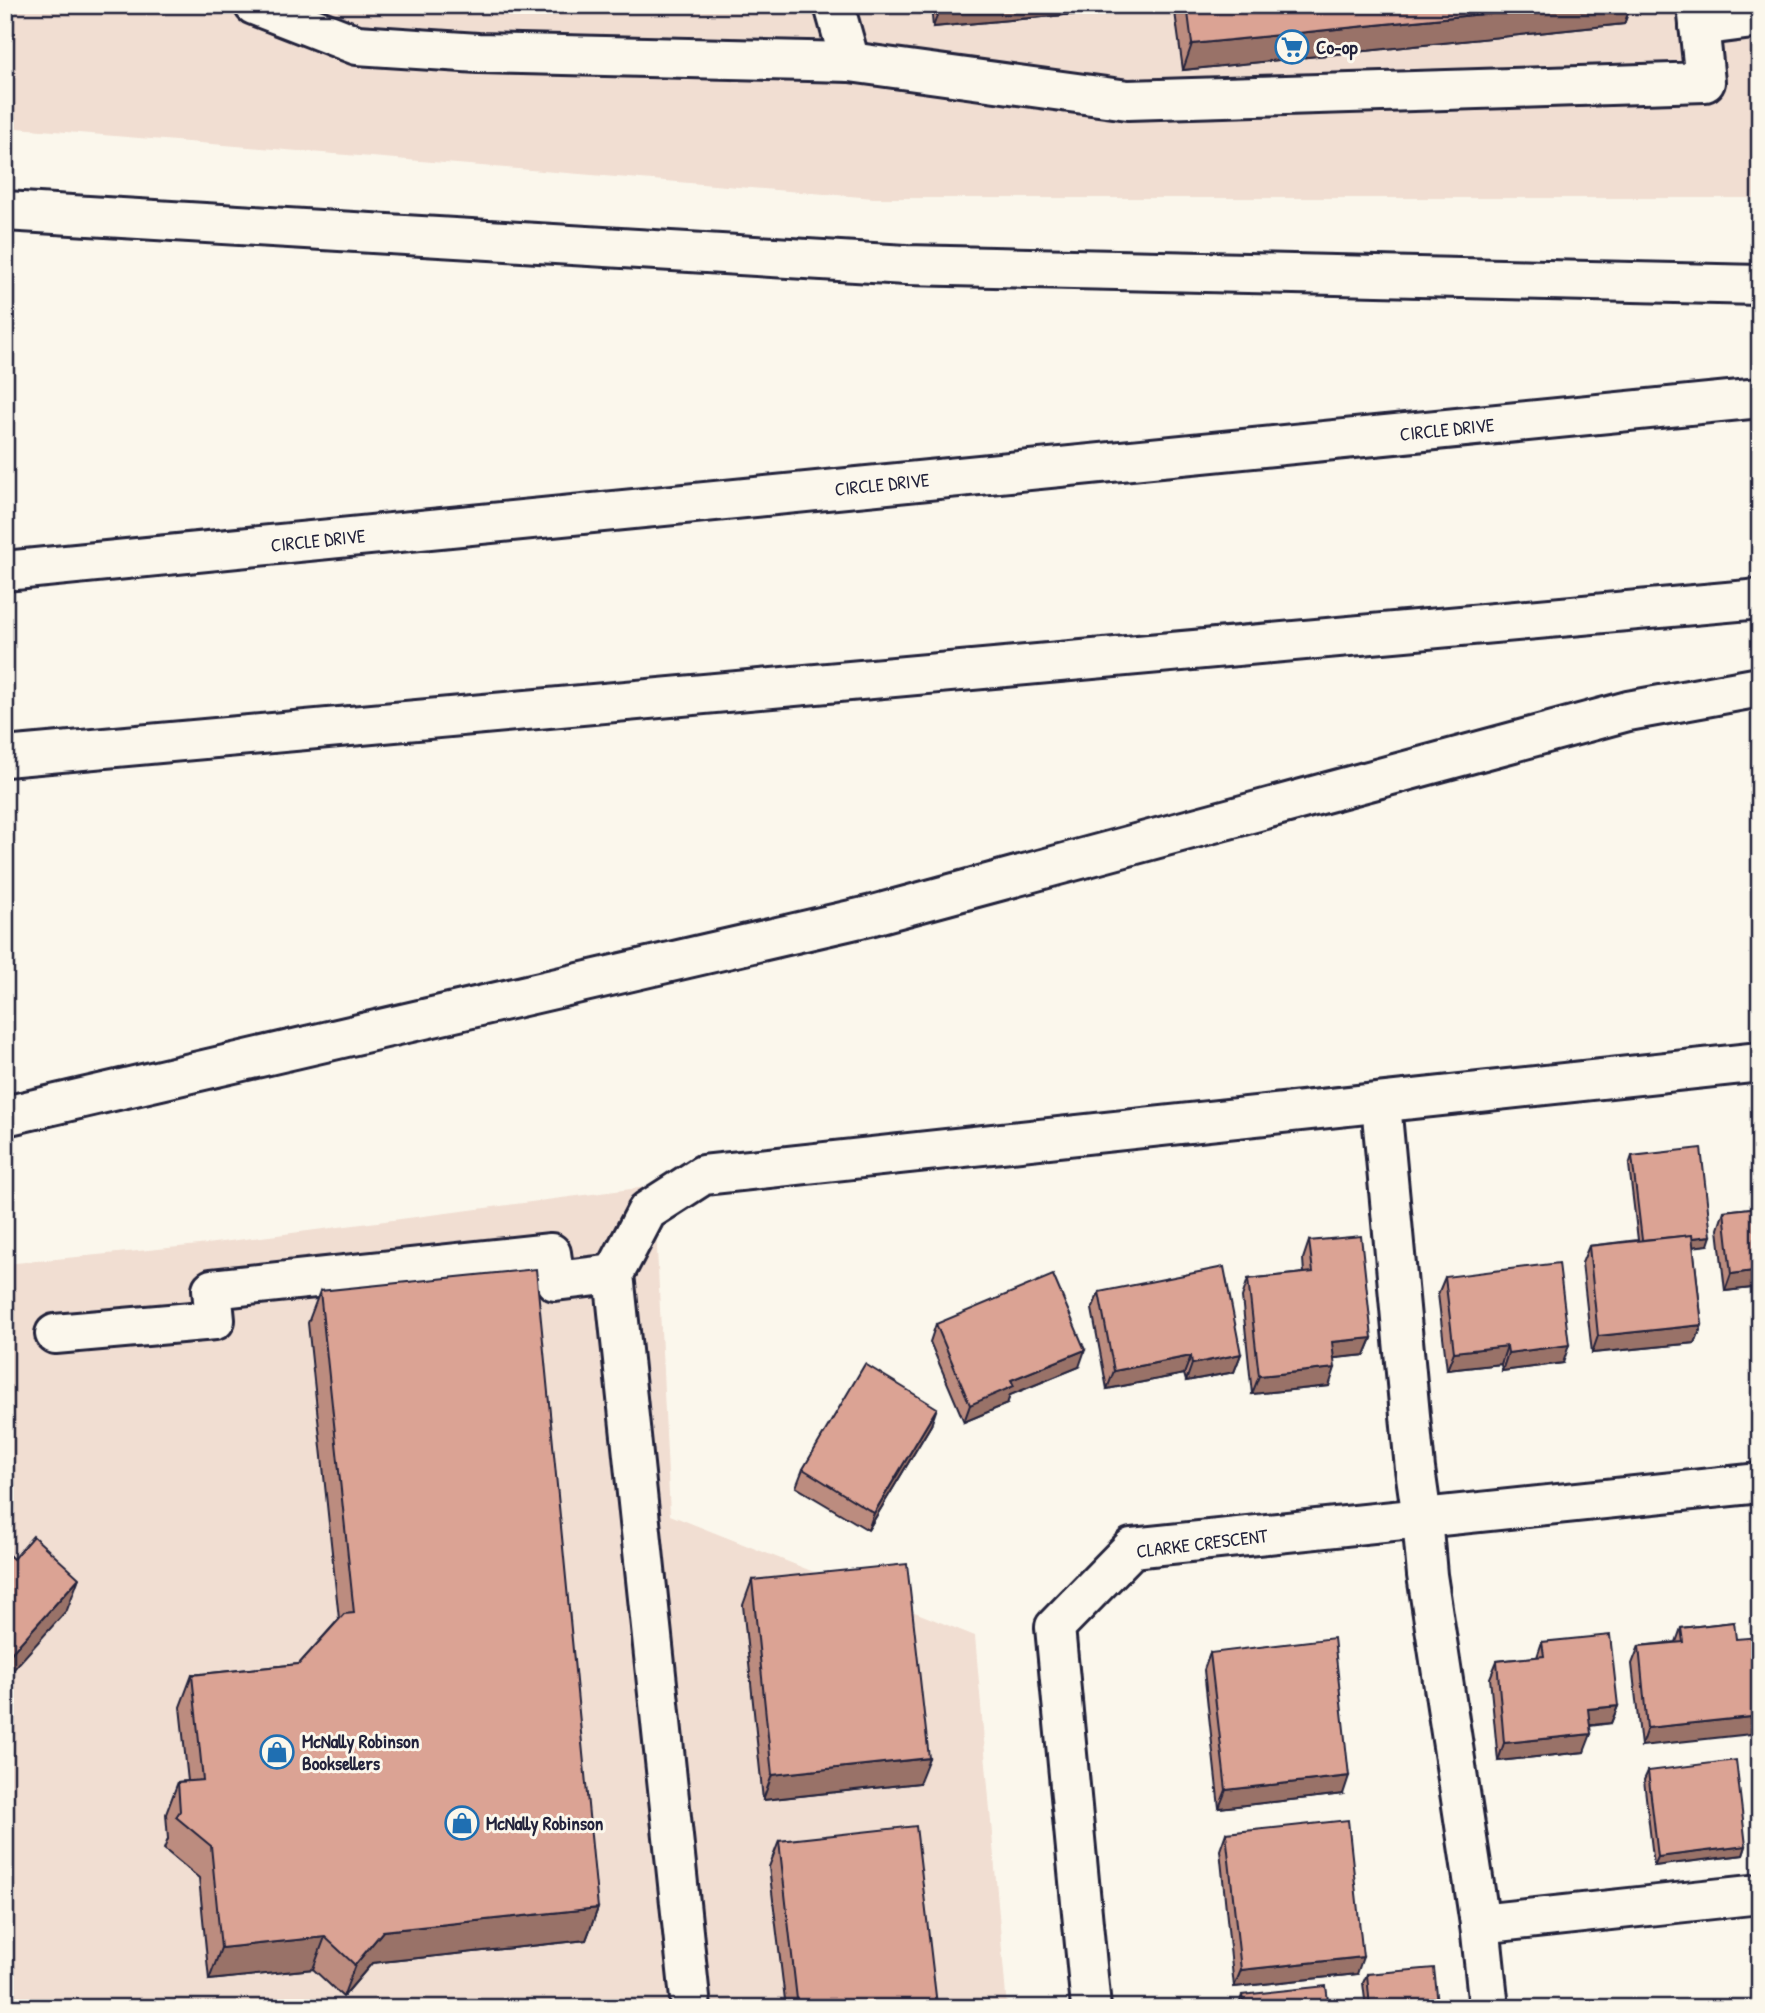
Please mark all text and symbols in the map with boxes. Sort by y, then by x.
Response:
supermarket icon: Co-op [1273,28,1311,66]
place label: Co-op [1316,34,1358,61]
street label: CIRCLE DRIVE [1398,411,1496,447]
street label: CIRCLE DRIVE [833,466,931,502]
street label: CIRCLE DRIVE [269,522,367,558]
street label: CLARKE CRESCENT [1135,1522,1270,1564]
place label: McNally Robinson Booksellers [302,1728,420,1776]
shop icon: McNally Robinson Booksellers [258,1733,296,1771]
shop icon: McNally Robinson [443,1804,481,1842]
place label: McNally Robinson [486,1810,604,1837]

